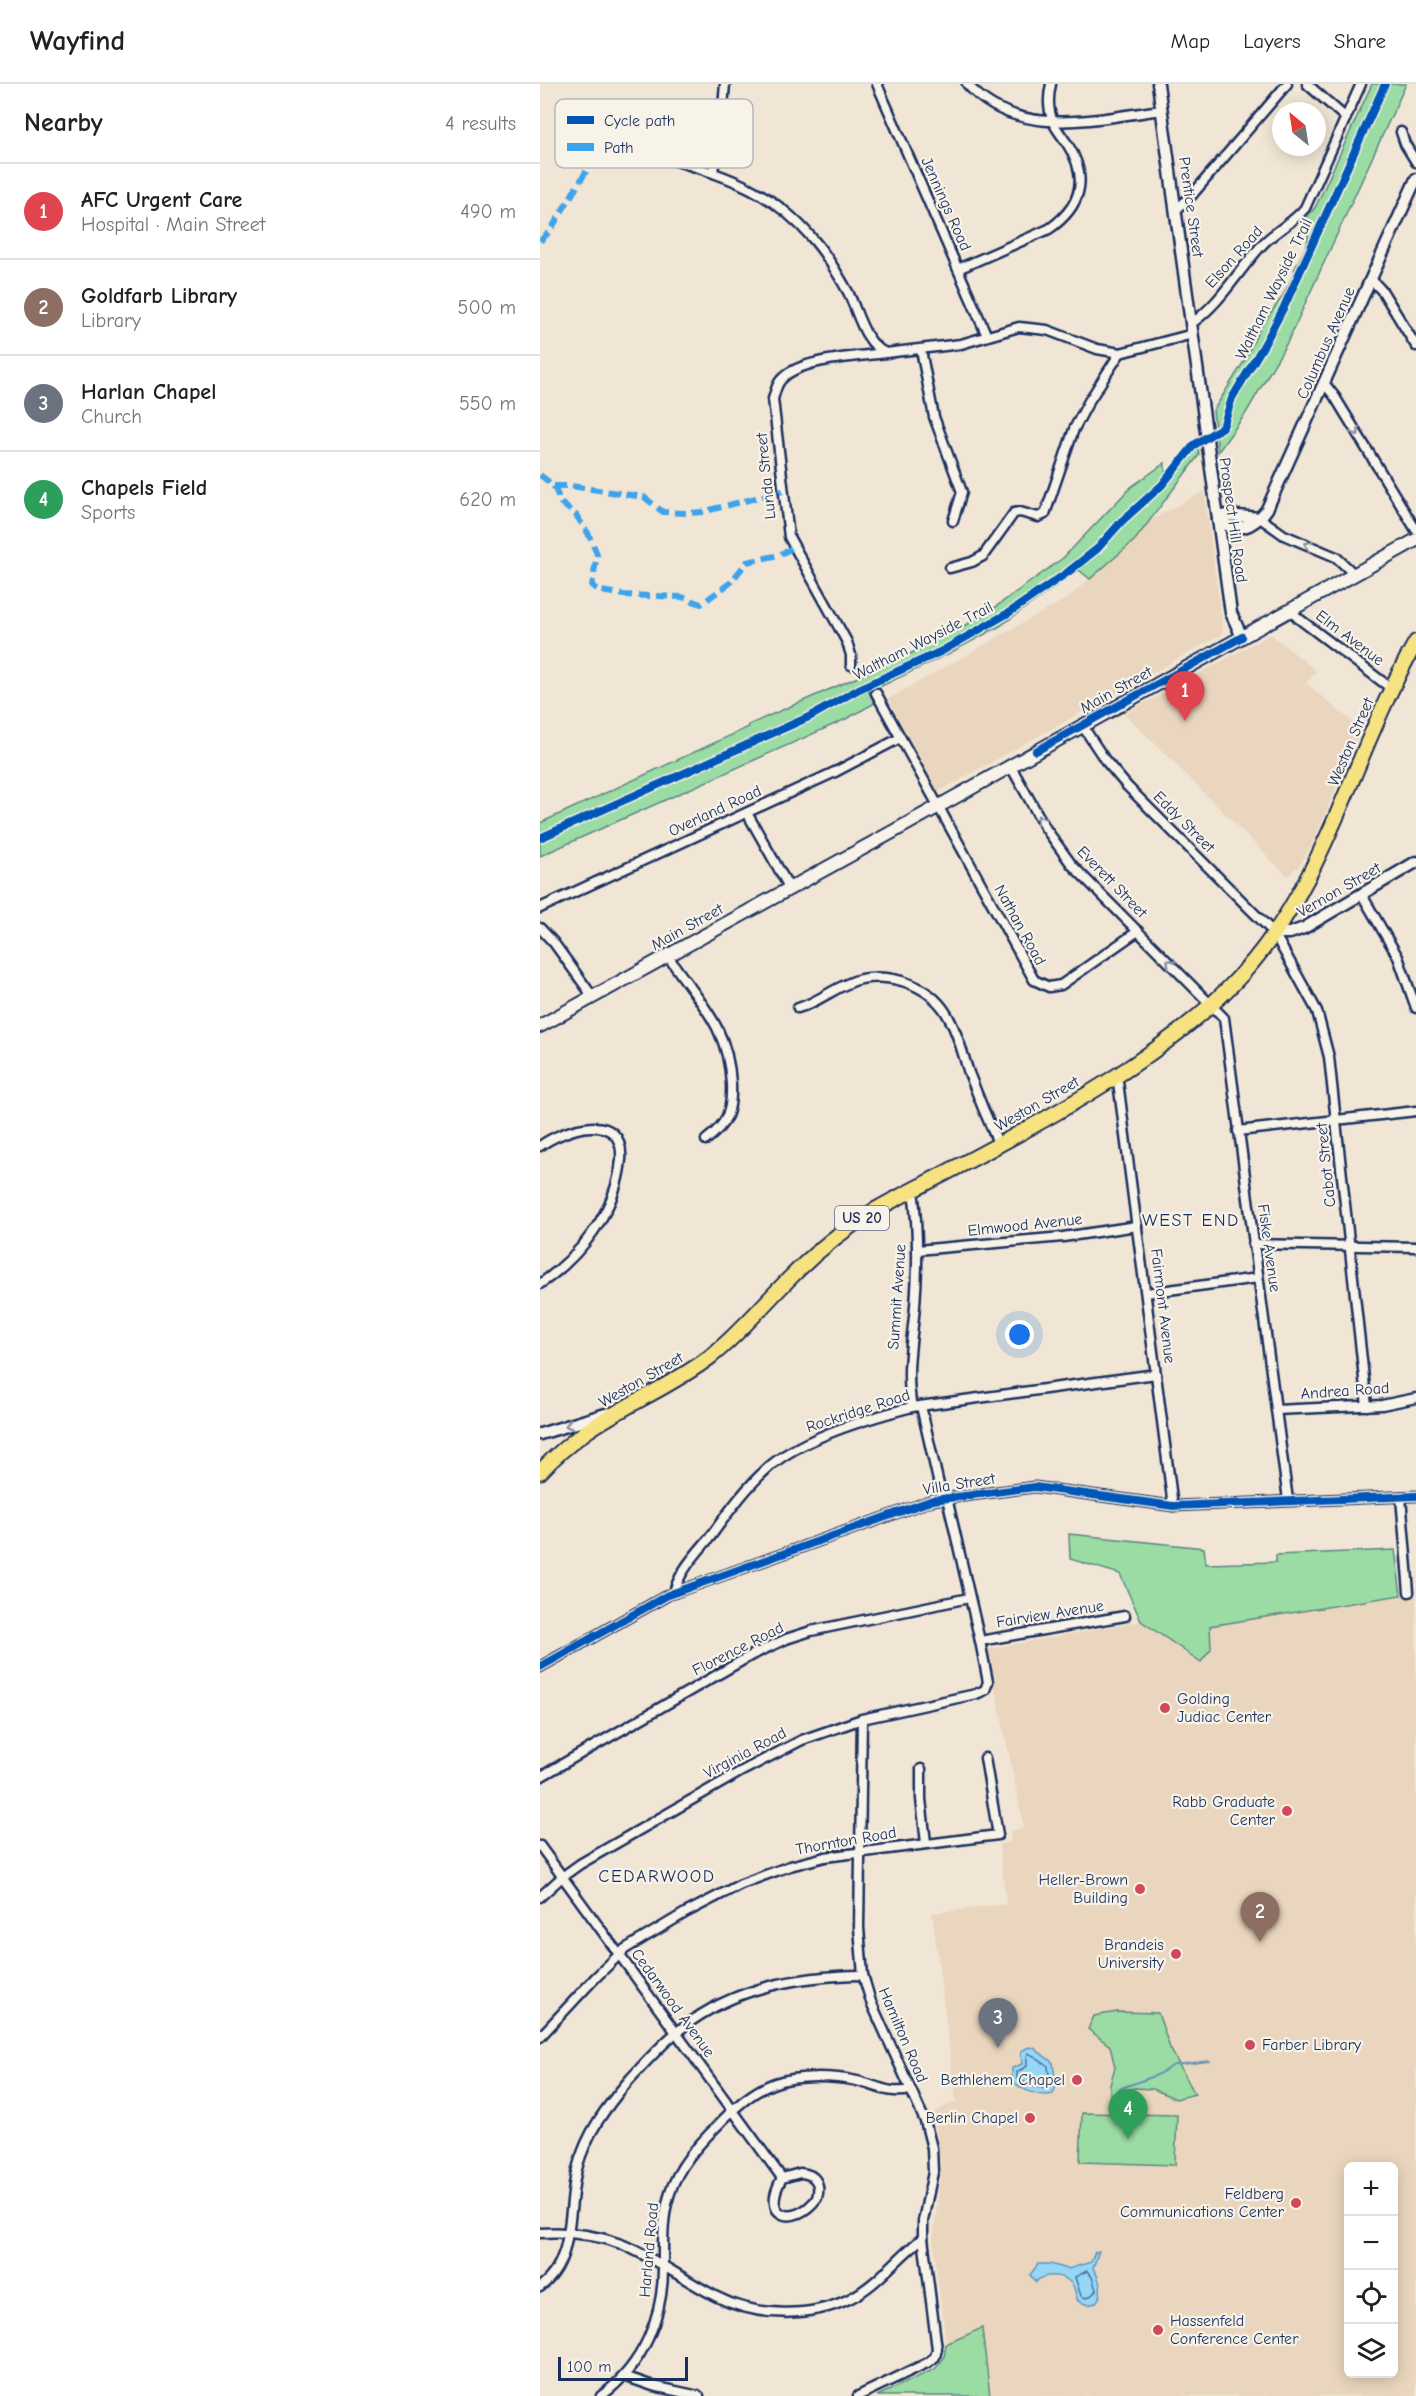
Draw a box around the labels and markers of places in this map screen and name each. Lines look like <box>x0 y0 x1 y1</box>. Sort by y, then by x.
pin: 1 <box>1166 672 1204 721</box>
place label: Golding Judiac Center <box>1177 1690 1272 1726</box>
marker: Golding Judiac Center <box>1158 1701 1172 1715</box>
place label: Rabb Graduate Center <box>1172 1793 1276 1829</box>
marker: Rabb Graduate Center <box>1280 1804 1294 1818</box>
place label: Heller-Brown Building <box>1038 1871 1128 1907</box>
marker: Heller-Brown Building <box>1133 1882 1147 1896</box>
pin: 2 <box>1240 1892 1280 1942</box>
place label: Brandeis University <box>1098 1936 1165 1972</box>
marker: Brandeis University <box>1169 1947 1183 1961</box>
pin: 3 <box>978 1998 1018 2048</box>
place label: Farber Library <box>1262 2036 1362 2054</box>
marker: Farber Library <box>1243 2038 1257 2052</box>
place label: Bethlehem Chapel <box>941 2071 1065 2089</box>
marker: Bethlehem Chapel <box>1070 2073 1084 2087</box>
pin: 4 <box>1108 2090 1148 2139</box>
place label: Berlin Chapel <box>926 2109 1018 2127</box>
marker: Berlin Chapel <box>1023 2111 1037 2125</box>
place label: Feldberg Communications Center <box>1120 2185 1285 2221</box>
marker: Feldberg Communications Center <box>1289 2196 1303 2210</box>
place label: Hassenfeld Conference Center <box>1170 2312 1299 2348</box>
marker: Hassenfeld Conference Center <box>1151 2323 1165 2337</box>

